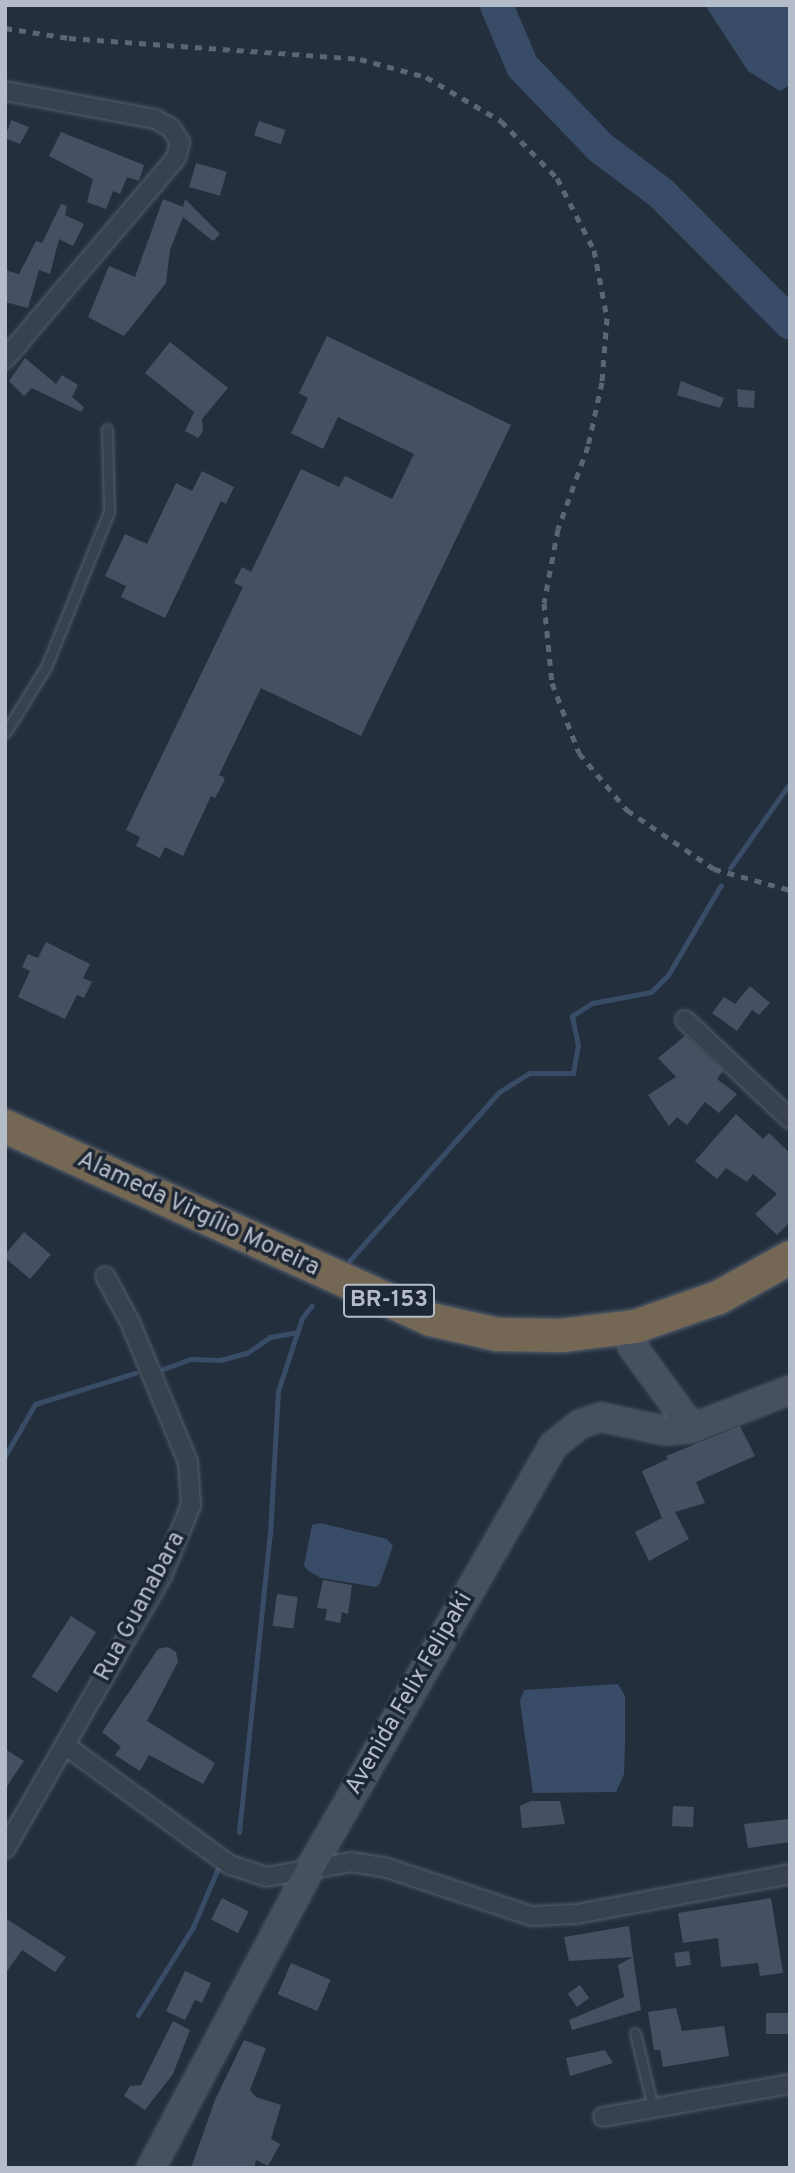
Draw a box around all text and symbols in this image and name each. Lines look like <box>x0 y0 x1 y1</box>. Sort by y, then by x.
street label: Alameda Virgílio Moreira <box>72 1146 324 1284</box>
road number: BR-153 <box>342 1282 436 1320</box>
street label: Rua Guanabara <box>90 1527 192 1687</box>
street label: Avenida Felix Felipaki <box>340 1588 480 1800</box>

